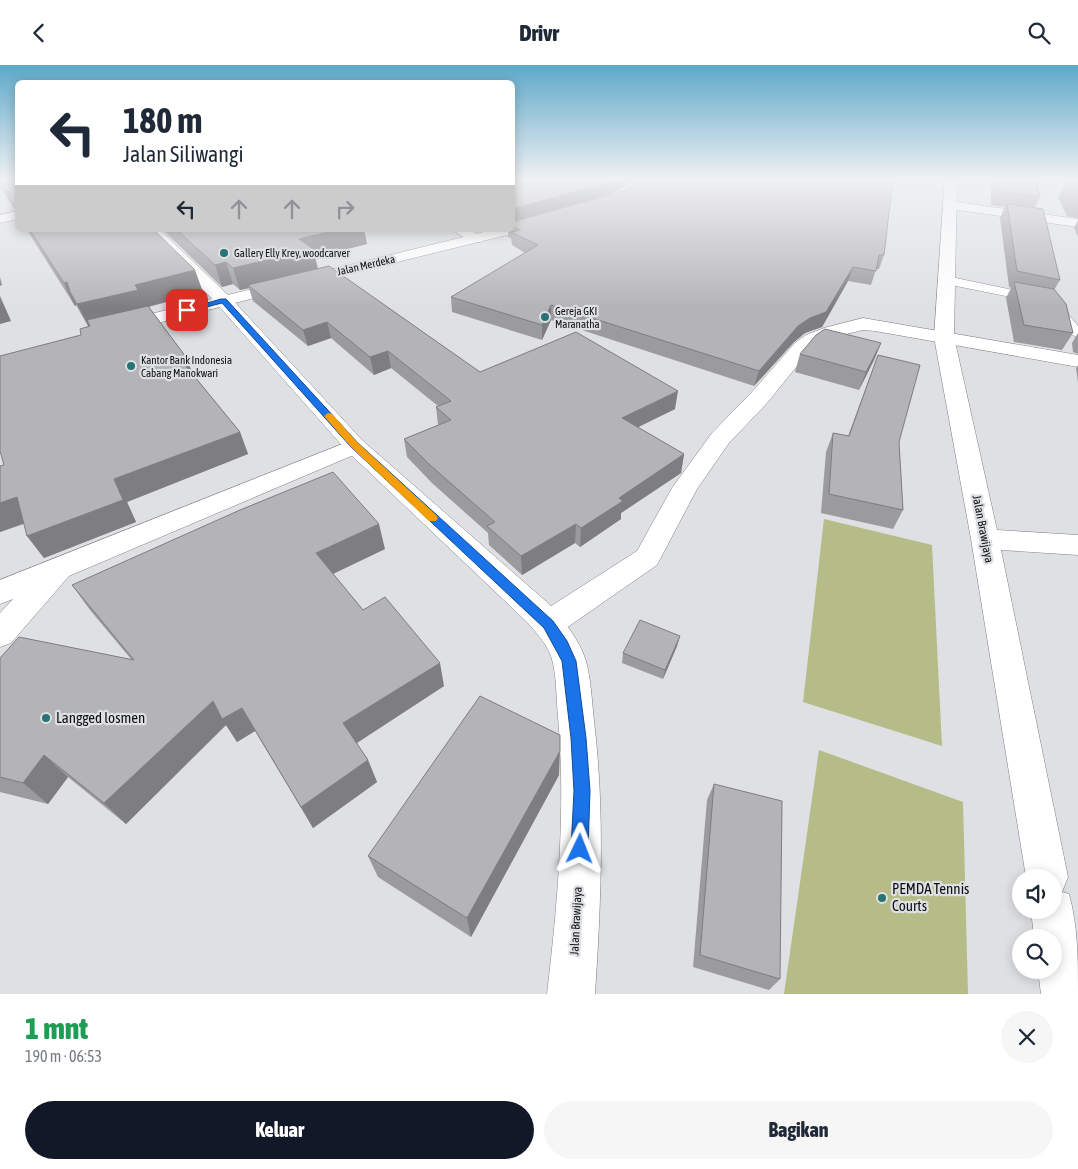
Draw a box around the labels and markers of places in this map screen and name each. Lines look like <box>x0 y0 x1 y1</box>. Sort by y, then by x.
marker: Gallery Elly Krey, woodcarver <box>218 247 230 259</box>
place label: Gallery Elly Krey, woodcarver <box>234 247 350 259</box>
pin <box>166 289 208 331</box>
place label: Gereja GKI Maranatha <box>555 305 600 330</box>
marker: Gereja GKI Maranatha <box>539 311 551 323</box>
place label: Kantor Bank Indonesia Cabang Manokwari <box>141 354 232 379</box>
marker: Kantor Bank Indonesia Cabang Manokwari <box>125 360 137 372</box>
place label: Langged losmen <box>56 709 145 726</box>
marker: Langged losmen <box>40 712 52 724</box>
place label: PEMDA Tennis Courts <box>892 880 969 914</box>
marker: PEMDA Tennis Courts <box>876 892 888 904</box>

